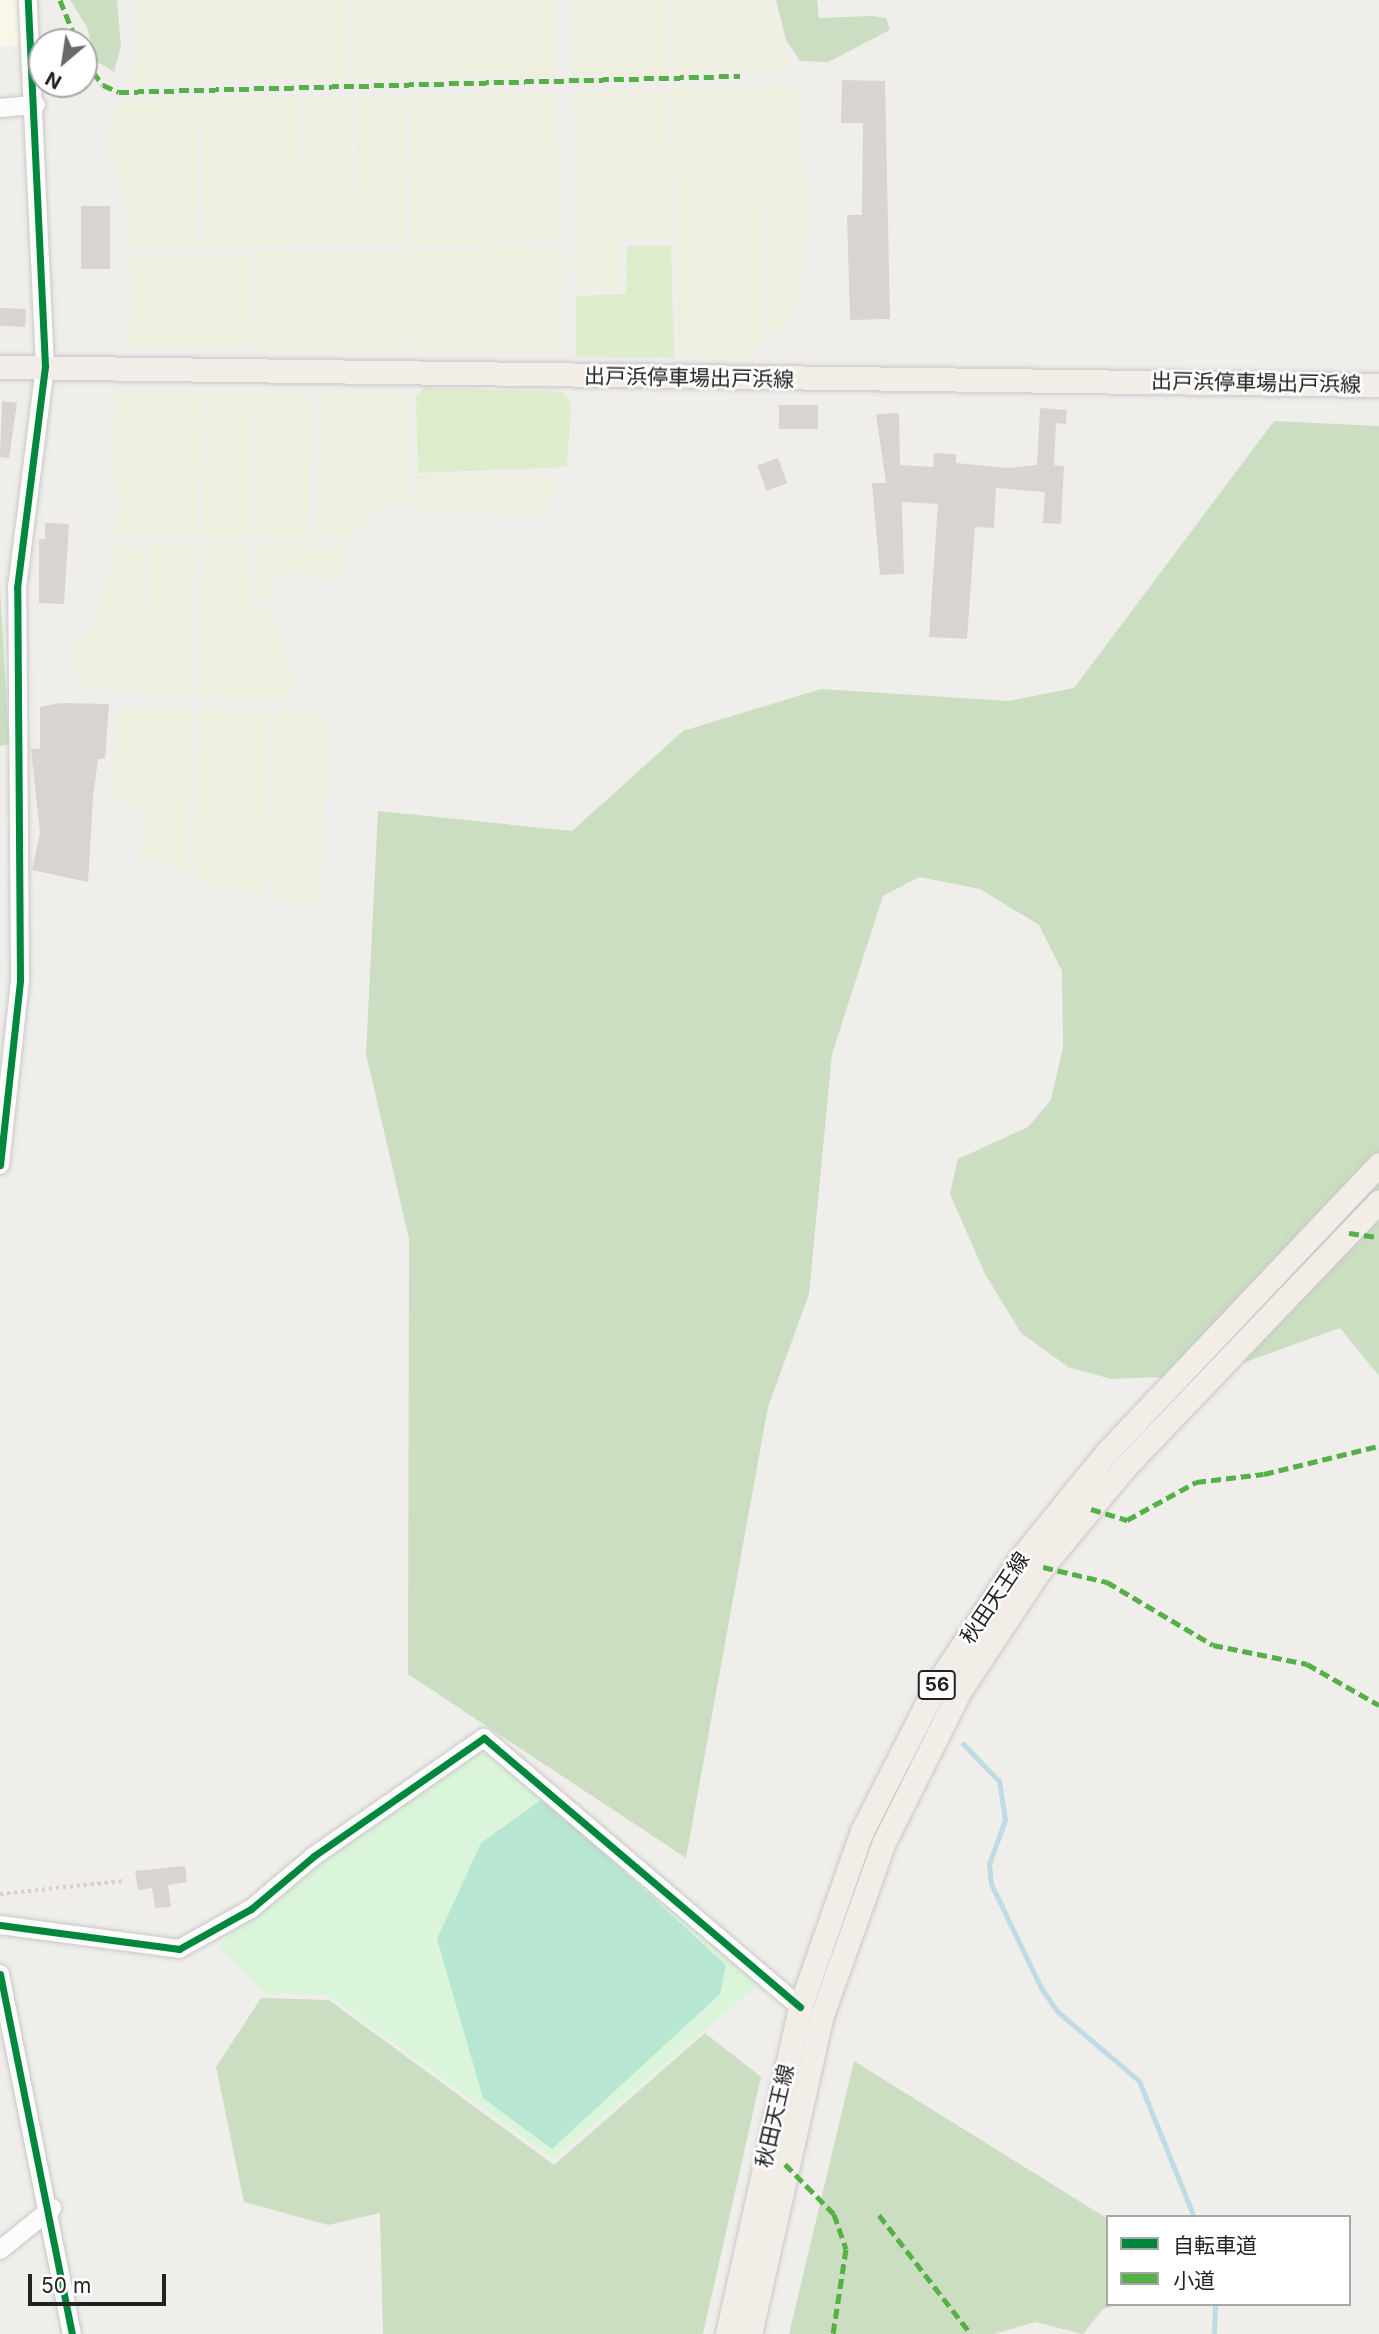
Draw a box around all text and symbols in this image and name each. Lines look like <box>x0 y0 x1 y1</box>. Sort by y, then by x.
north arrow <box>28 28 98 98</box>
text: N <box>42 66 65 94</box>
street label: 出戸浜停車場出戸浜線 <box>584 364 794 392</box>
street label: 出戸浜停車場出戸浜線 <box>1151 369 1361 397</box>
street label: 秋田天王線 <box>955 1547 1035 1649</box>
road number: 56 <box>918 1670 956 1700</box>
street label: 秋田天王線 <box>751 2062 799 2170</box>
legend <box>1106 2215 1351 2306</box>
text: 自転車道 <box>1173 2233 1257 2258</box>
scale bar <box>32 2260 170 2304</box>
text: 小道 <box>1173 2268 1215 2293</box>
text: 50 m <box>41 2273 91 2298</box>

